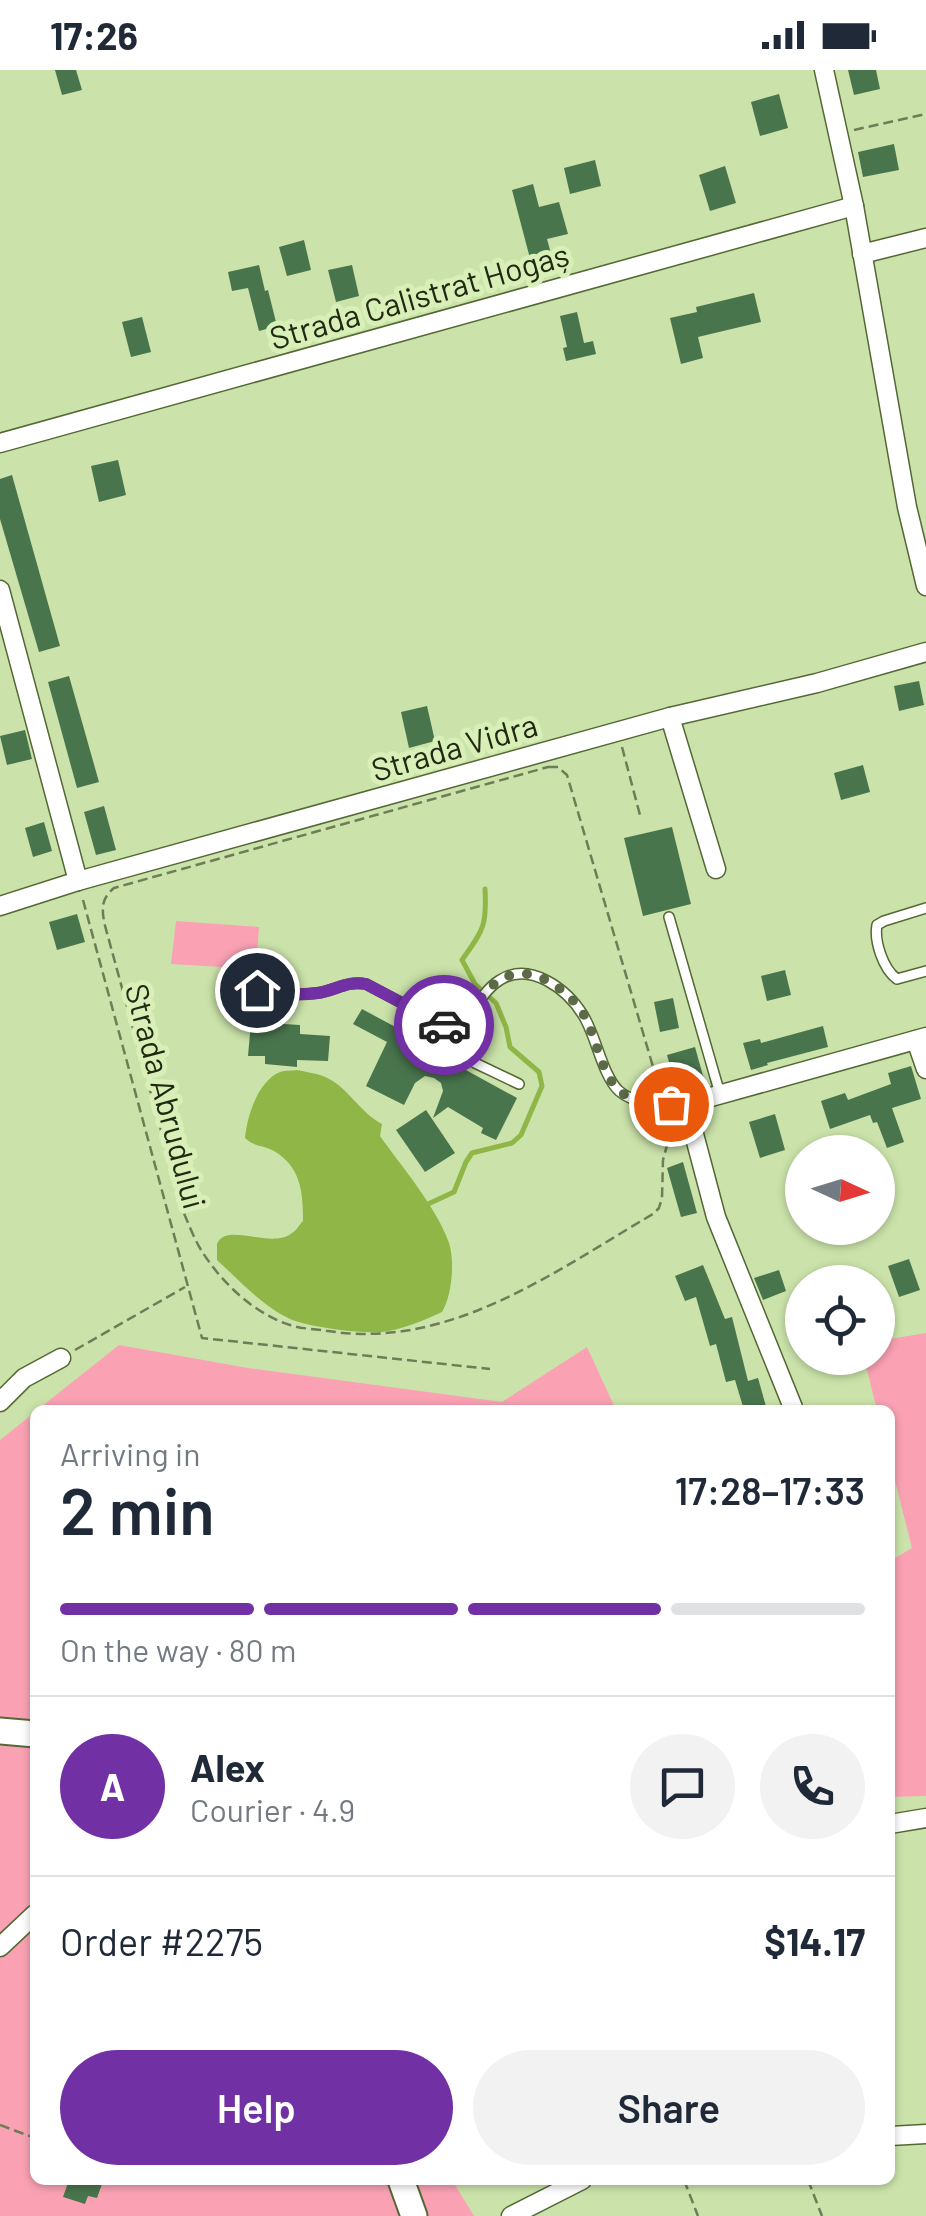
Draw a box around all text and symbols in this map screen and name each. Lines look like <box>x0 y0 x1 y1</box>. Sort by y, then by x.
text: 17:26 <box>50 12 138 58</box>
street label: Strada Calistrat Hogaș <box>265 234 573 356</box>
street label: Strada Vidra <box>367 704 541 788</box>
pin <box>215 948 300 1033</box>
icon: home <box>230 963 285 1018</box>
courier <box>394 975 494 1075</box>
street label: Strada Abrudului <box>119 979 215 1213</box>
icon: car <box>417 998 472 1053</box>
pin <box>629 1062 714 1147</box>
icon: bag <box>644 1077 699 1132</box>
north arrow <box>785 1135 895 1245</box>
map controls <box>785 1135 895 1375</box>
button: locate <box>785 1265 895 1375</box>
text: Arriving in <box>60 1434 200 1472</box>
text: 17:28–17:33 <box>675 1467 865 1513</box>
text: 2 min <box>60 1470 215 1548</box>
text: On the way · 80 m <box>60 1630 296 1668</box>
button: chat <box>630 1734 735 1839</box>
button: phone <box>760 1734 865 1839</box>
text: Alex <box>190 1744 265 1790</box>
text: A <box>100 1763 125 1809</box>
text: Courier · 4.9 <box>190 1790 355 1828</box>
text: Order #2275 <box>60 1918 263 1964</box>
text: $14.17 <box>764 1918 865 1964</box>
button: Help <box>60 2050 453 2165</box>
button: Share <box>473 2050 865 2165</box>

